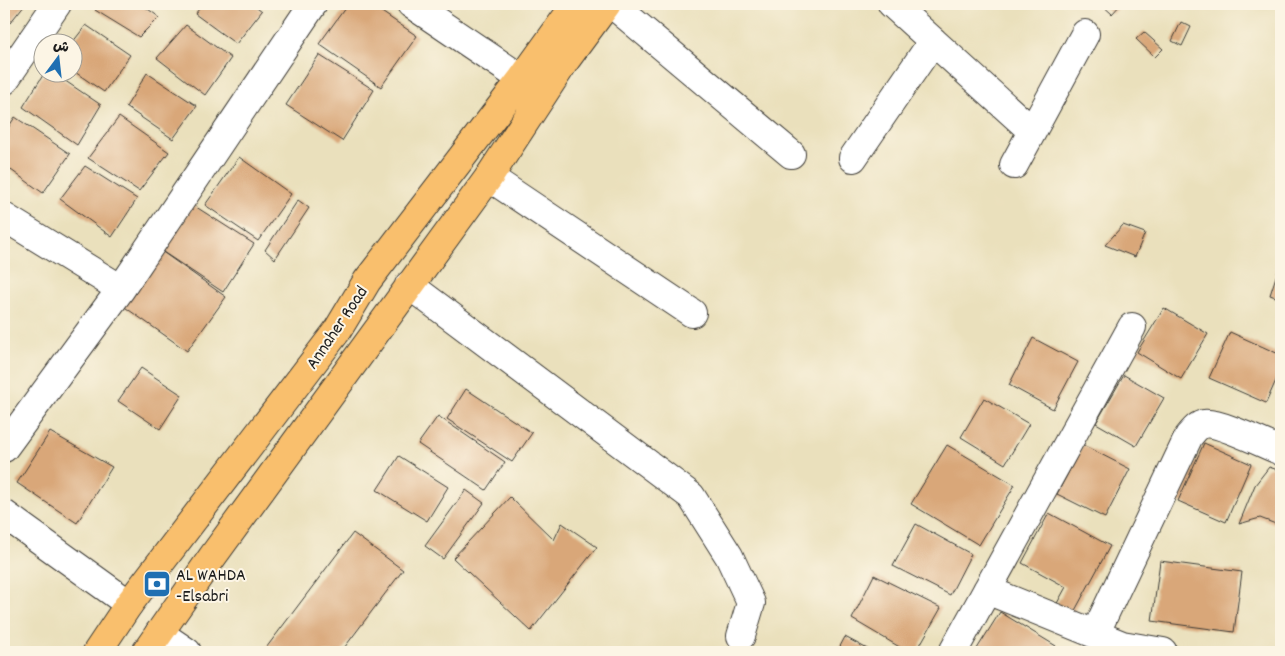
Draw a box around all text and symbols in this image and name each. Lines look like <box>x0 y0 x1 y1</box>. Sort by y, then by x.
north arrow <box>32 32 82 82</box>
text: ش <box>51 36 71 59</box>
street label: Annaher Road <box>301 282 375 375</box>
place label: AL WAHDA -Elsabri <box>176 564 246 610</box>
bank icon: AL WAHDA -Elsabri <box>142 569 172 599</box>

